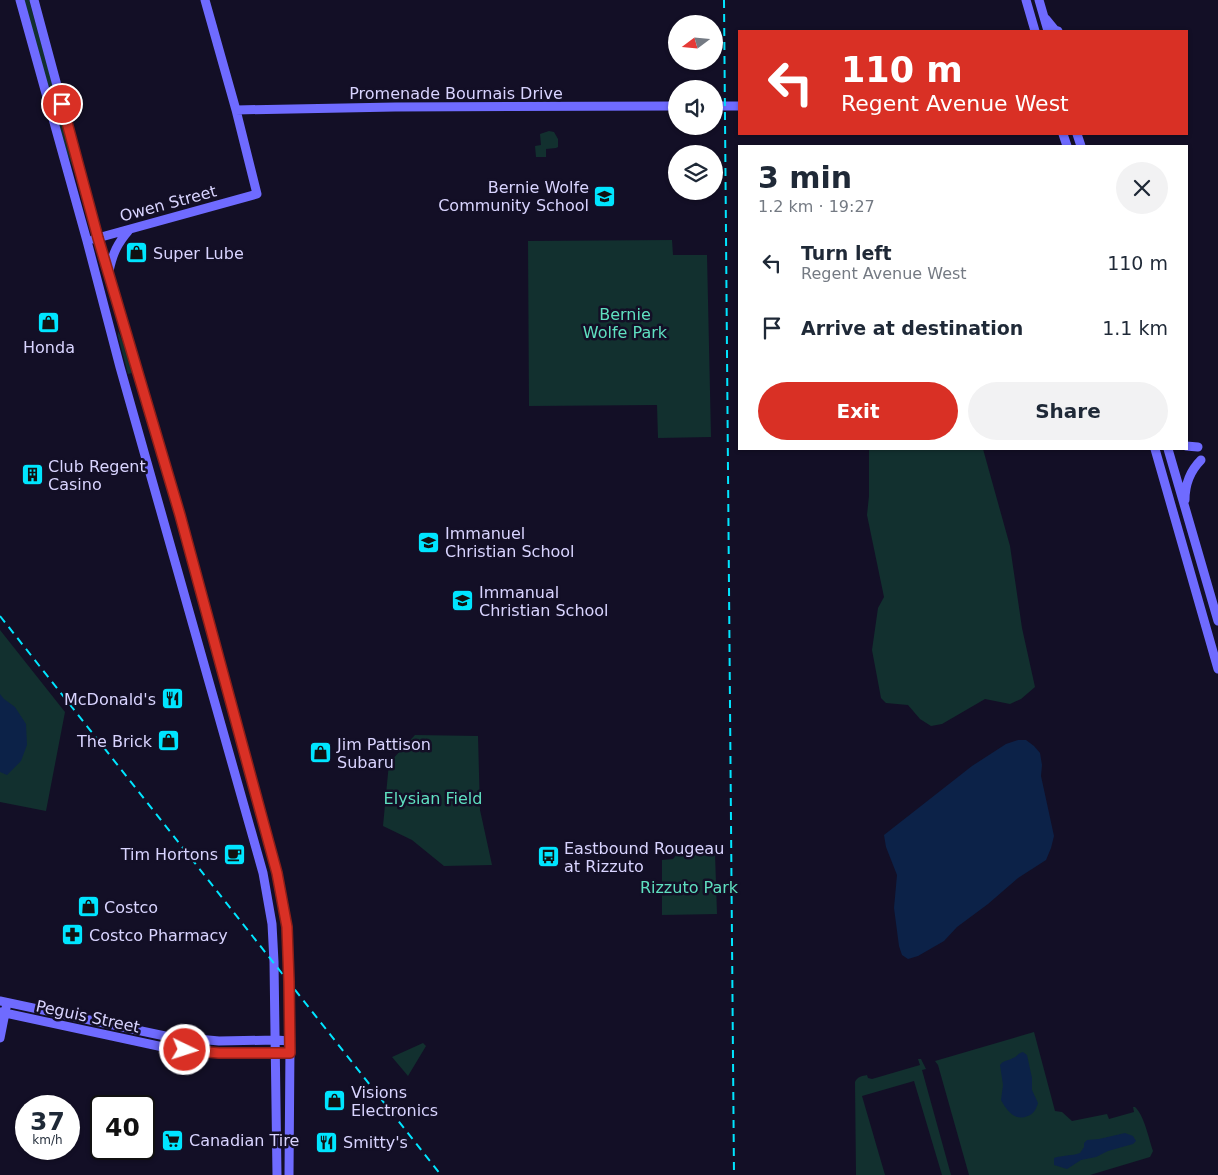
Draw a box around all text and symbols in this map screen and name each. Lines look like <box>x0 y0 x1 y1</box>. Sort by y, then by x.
north arrow <box>668 15 722 70</box>
map controls <box>668 15 723 200</box>
icon: left <box>758 50 823 115</box>
text: 110 m <box>841 50 963 90</box>
button: sound <box>668 80 723 135</box>
pin <box>41 83 83 125</box>
street label: Promenade Bournais Drive <box>349 84 563 103</box>
icon: arrive <box>48 90 76 118</box>
text: Regent Avenue West <box>841 91 1069 116</box>
button: layers <box>668 145 723 200</box>
text: 3 min <box>758 160 852 195</box>
button: close <box>1116 162 1168 214</box>
place label: Bernie Wolfe Community School <box>438 178 589 215</box>
street label: Owen Street <box>118 181 219 226</box>
school or university icon: Bernie Wolfe Community School <box>593 184 617 208</box>
text: 1.2 km · 19:27 <box>758 197 875 216</box>
shop icon: Super Lube <box>125 241 149 265</box>
text: Turn left <box>801 242 892 264</box>
place label: Super Lube <box>153 244 244 263</box>
icon: left <box>758 249 786 277</box>
text: 110 m <box>1107 252 1168 274</box>
text: Regent Avenue West <box>801 264 967 283</box>
park label: Bernie Wolfe Park <box>583 305 668 342</box>
shop icon: Honda <box>37 311 61 335</box>
icon: arrive <box>758 314 786 342</box>
text: Arrive at destination <box>801 317 1023 339</box>
text: 1.1 km <box>1102 317 1168 339</box>
place label: Honda <box>23 338 75 357</box>
button: Exit <box>758 382 958 440</box>
button: Share <box>968 382 1168 440</box>
place label: Club Regent Casino <box>48 457 146 494</box>
building icon: Club Regent Casino <box>20 463 44 487</box>
place label: Immanuel Christian School <box>445 524 575 561</box>
school or university icon: Immanuel Christian School <box>417 530 441 554</box>
place label: Immanual Christian School <box>479 583 609 620</box>
school or university icon: Immanual Christian School <box>451 589 475 613</box>
restaurant icon: McDonald's <box>160 687 184 711</box>
place label: McDonald's <box>64 690 156 709</box>
shop icon: The Brick <box>156 729 180 753</box>
place label: The Brick <box>76 732 153 751</box>
place label: Jim Pattison Subaru <box>336 735 431 772</box>
shop icon: Jim Pattison Subaru <box>309 741 333 765</box>
park label: Elysian Field <box>384 789 482 808</box>
place label: Eastbound Rougeau at Rizzuto <box>564 839 724 876</box>
cafe icon: Tim Hortons <box>222 842 246 866</box>
place label: Tim Hortons <box>120 845 218 864</box>
bus stop icon: Eastbound Rougeau at Rizzuto <box>536 845 560 869</box>
park label: Rizzuto Park <box>640 878 739 897</box>
shop icon: Costco <box>76 895 100 919</box>
place label: Costco <box>104 898 158 917</box>
pharmacy icon: Costco Pharmacy <box>61 923 85 947</box>
place label: Costco Pharmacy <box>89 926 228 945</box>
street label: Peguis Street <box>34 996 142 1037</box>
position arrow <box>158 1023 210 1075</box>
place label: Visions Electronics <box>351 1083 438 1120</box>
shop icon: Visions Electronics <box>323 1089 347 1113</box>
speed limit sign: 40 <box>90 1095 155 1160</box>
text: 37 <box>30 1107 65 1136</box>
supermarket icon: Canadian Tire <box>161 1128 185 1152</box>
restaurant icon: Smitty's <box>315 1130 339 1154</box>
place label: Canadian Tire <box>189 1131 299 1150</box>
text: km/h <box>32 1133 63 1147</box>
place label: Smitty's <box>343 1133 408 1152</box>

